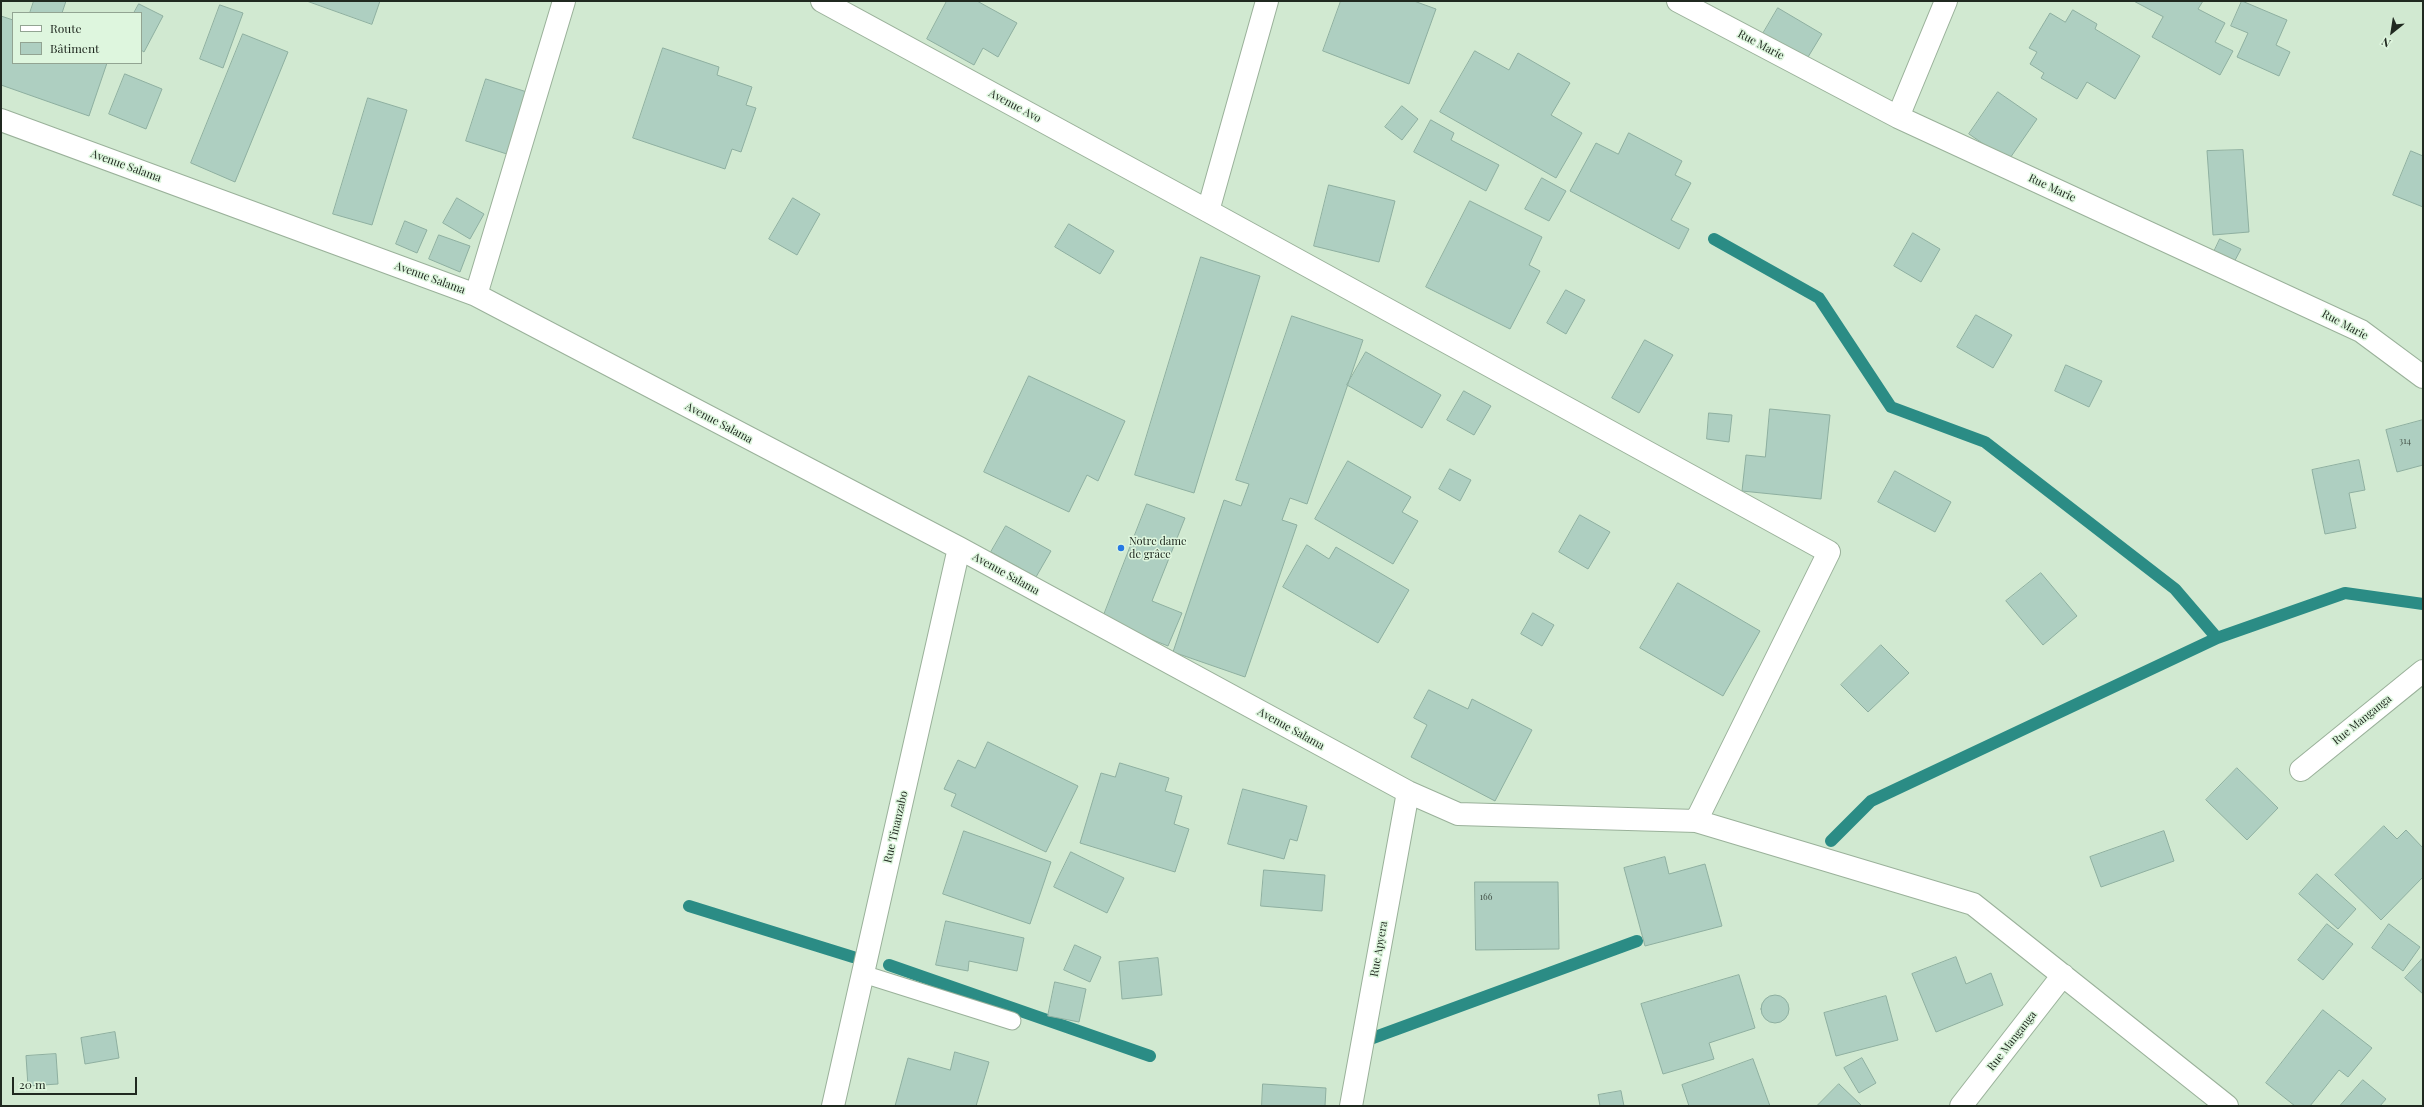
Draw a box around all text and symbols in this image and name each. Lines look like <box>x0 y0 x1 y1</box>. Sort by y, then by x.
legend <box>12 12 142 64</box>
north arrow <box>2372 12 2412 52</box>
text: Route <box>50 20 82 36</box>
street label: Rue Marie <box>1736 27 1786 63</box>
text: N <box>2379 34 2393 51</box>
text: Bâtiment <box>50 40 99 56</box>
street label: Avenue Avo <box>987 87 1043 125</box>
street label: Avenue Salama <box>89 147 163 185</box>
street label: Rue Marie <box>2026 171 2078 205</box>
street label: Avenue Salama <box>393 259 467 297</box>
street label: Rue Marie <box>2320 307 2370 343</box>
street label: Avenue Salama <box>683 400 755 446</box>
house number: 314 <box>2399 436 2411 446</box>
place label: Notre dame de grâce <box>1129 535 1187 561</box>
marker: Notre dame de grâce <box>1116 543 1126 553</box>
street label: Avenue Salama <box>970 550 1042 598</box>
street label: Rue Manganga <box>2330 692 2394 748</box>
street label: Avenue Salama <box>1255 705 1327 753</box>
street label: Rue Tinanzabo <box>881 790 911 864</box>
house number: 166 <box>1480 892 1492 902</box>
street label: Rue Apyera <box>1368 920 1390 978</box>
street label: Rue Manganga <box>1985 1009 2039 1073</box>
scale bar <box>14 1069 139 1095</box>
text: 20 m <box>19 1076 46 1092</box>

